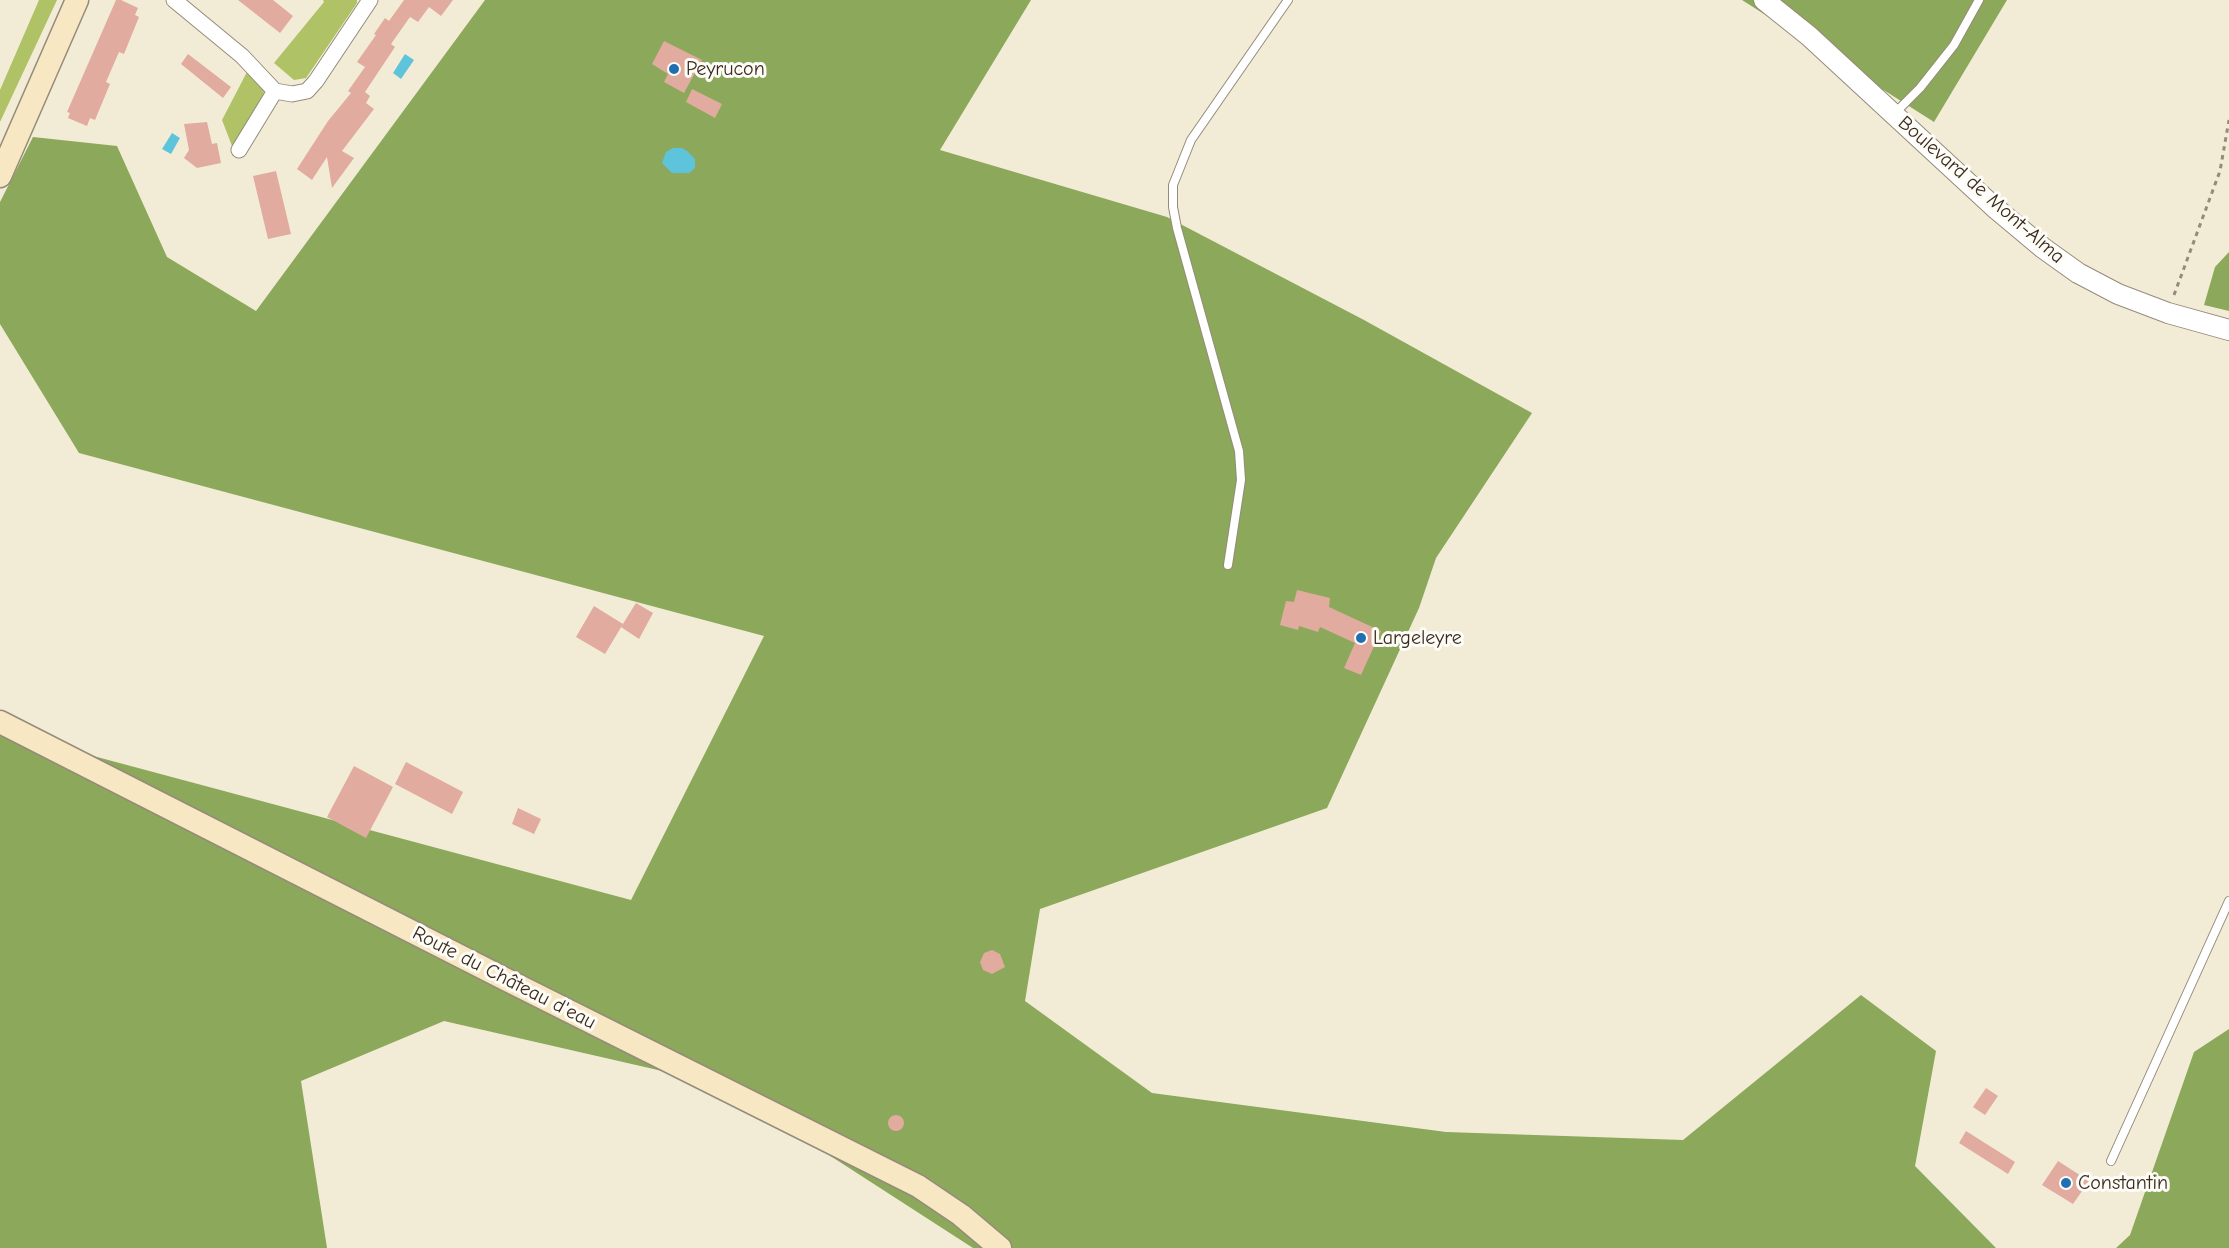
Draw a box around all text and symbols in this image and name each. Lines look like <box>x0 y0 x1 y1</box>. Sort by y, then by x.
place label: Peyrucon <box>686 57 765 81</box>
marker: Peyrucon <box>667 62 681 76</box>
street label: Boulevard de Mont-Alma <box>1893 111 2069 269</box>
place label: Largeleyre <box>1373 626 1462 650</box>
marker: Largeleyre <box>1354 631 1368 645</box>
street label: Route du Château d'eau <box>408 921 600 1035</box>
place label: Constantin <box>2078 1171 2168 1195</box>
marker: Constantin <box>2059 1176 2073 1190</box>

